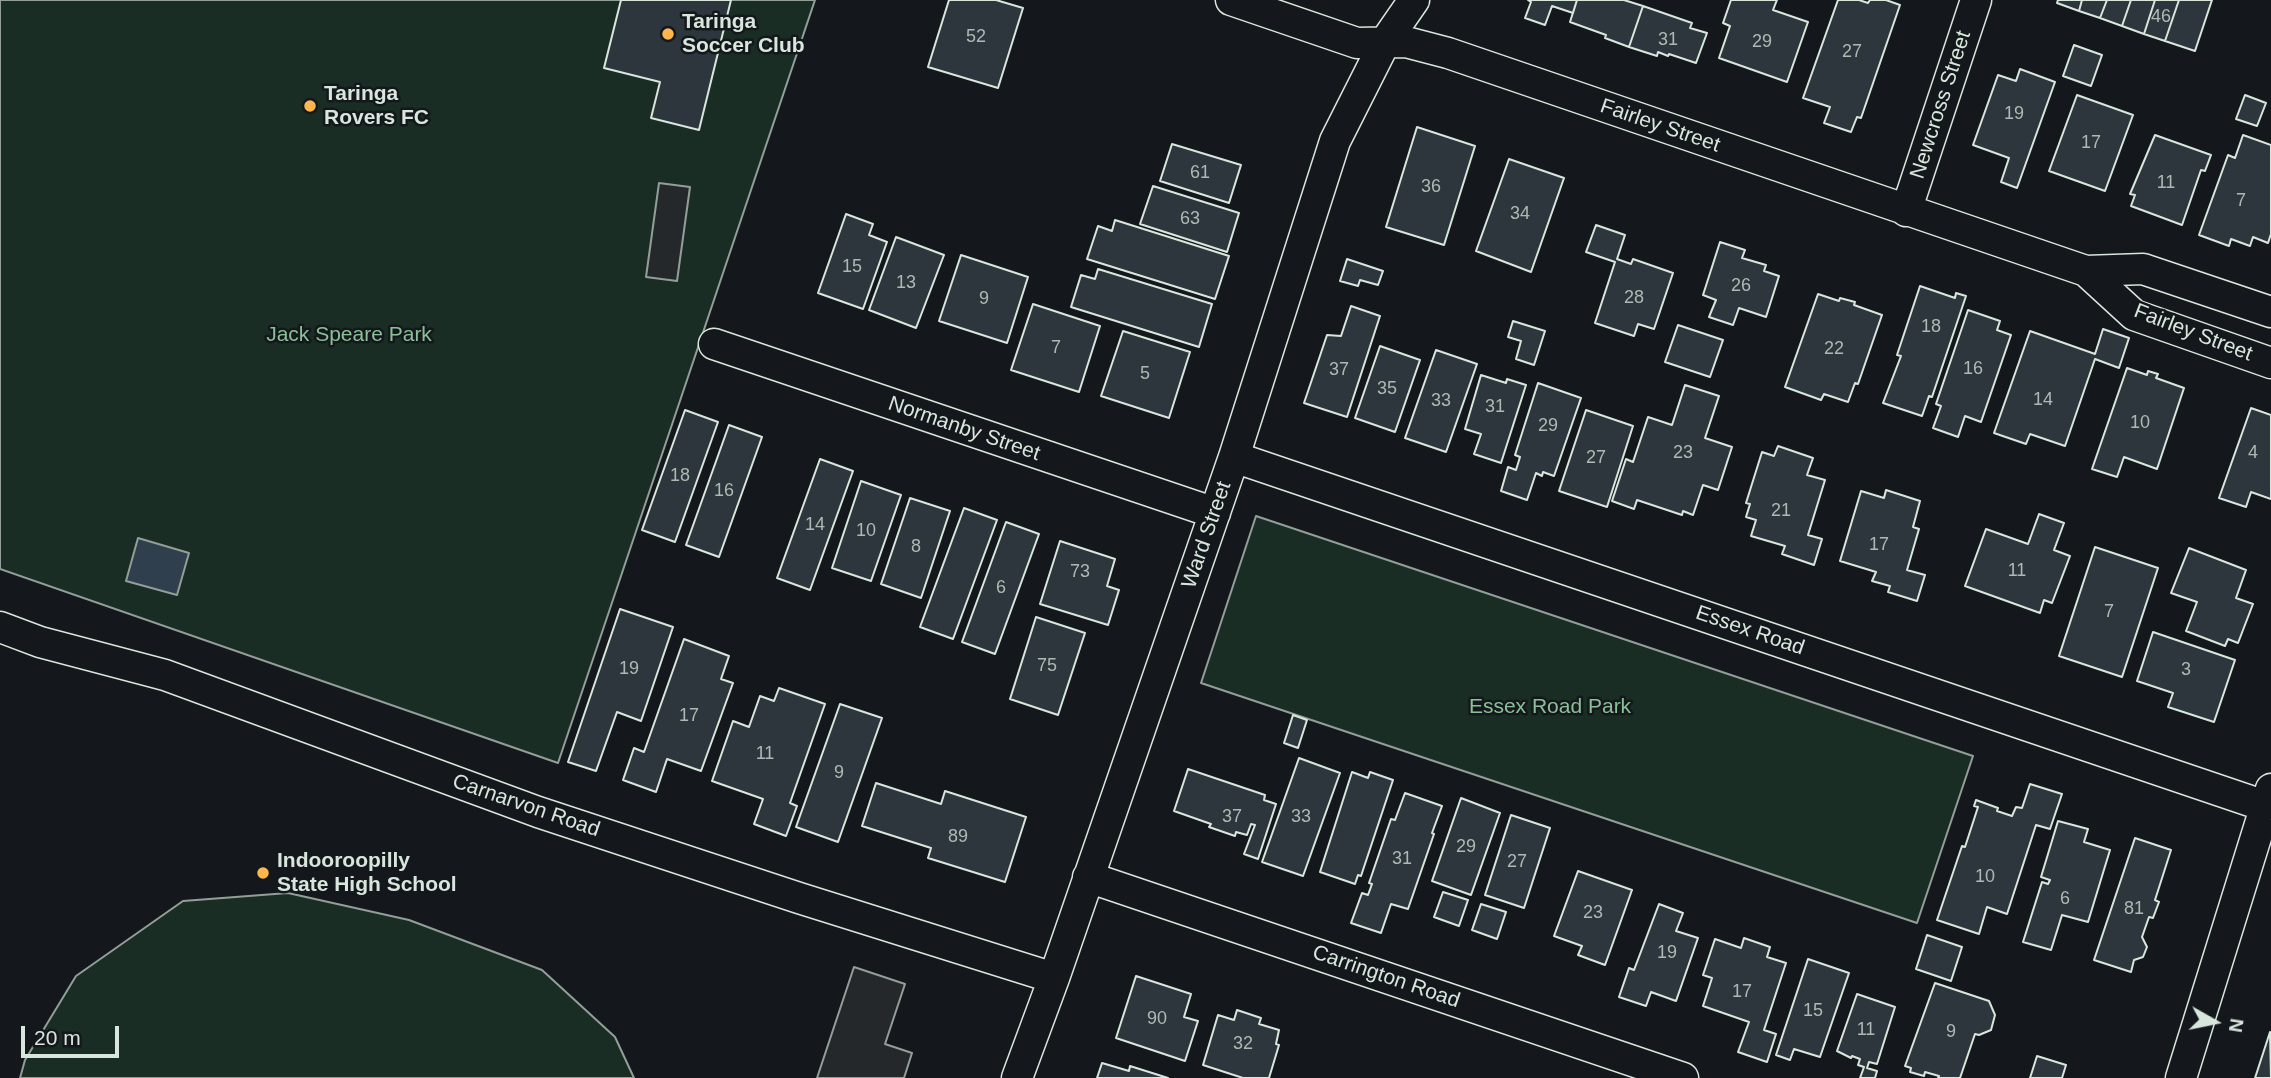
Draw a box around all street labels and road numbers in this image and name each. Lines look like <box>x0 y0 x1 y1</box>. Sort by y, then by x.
street label: Newcross Street <box>1905 28 1977 182</box>
street label: Fairley Street <box>1597 94 1723 158</box>
street label: Fairley Street <box>2130 299 2256 367</box>
street label: Normanby Street <box>885 391 1043 467</box>
street label: Ward Street <box>1177 478 1237 592</box>
street label: Essex Road <box>1692 601 1808 661</box>
street label: Carnarvon Road <box>449 769 603 843</box>
street label: Carrington Road <box>1309 940 1463 1014</box>

